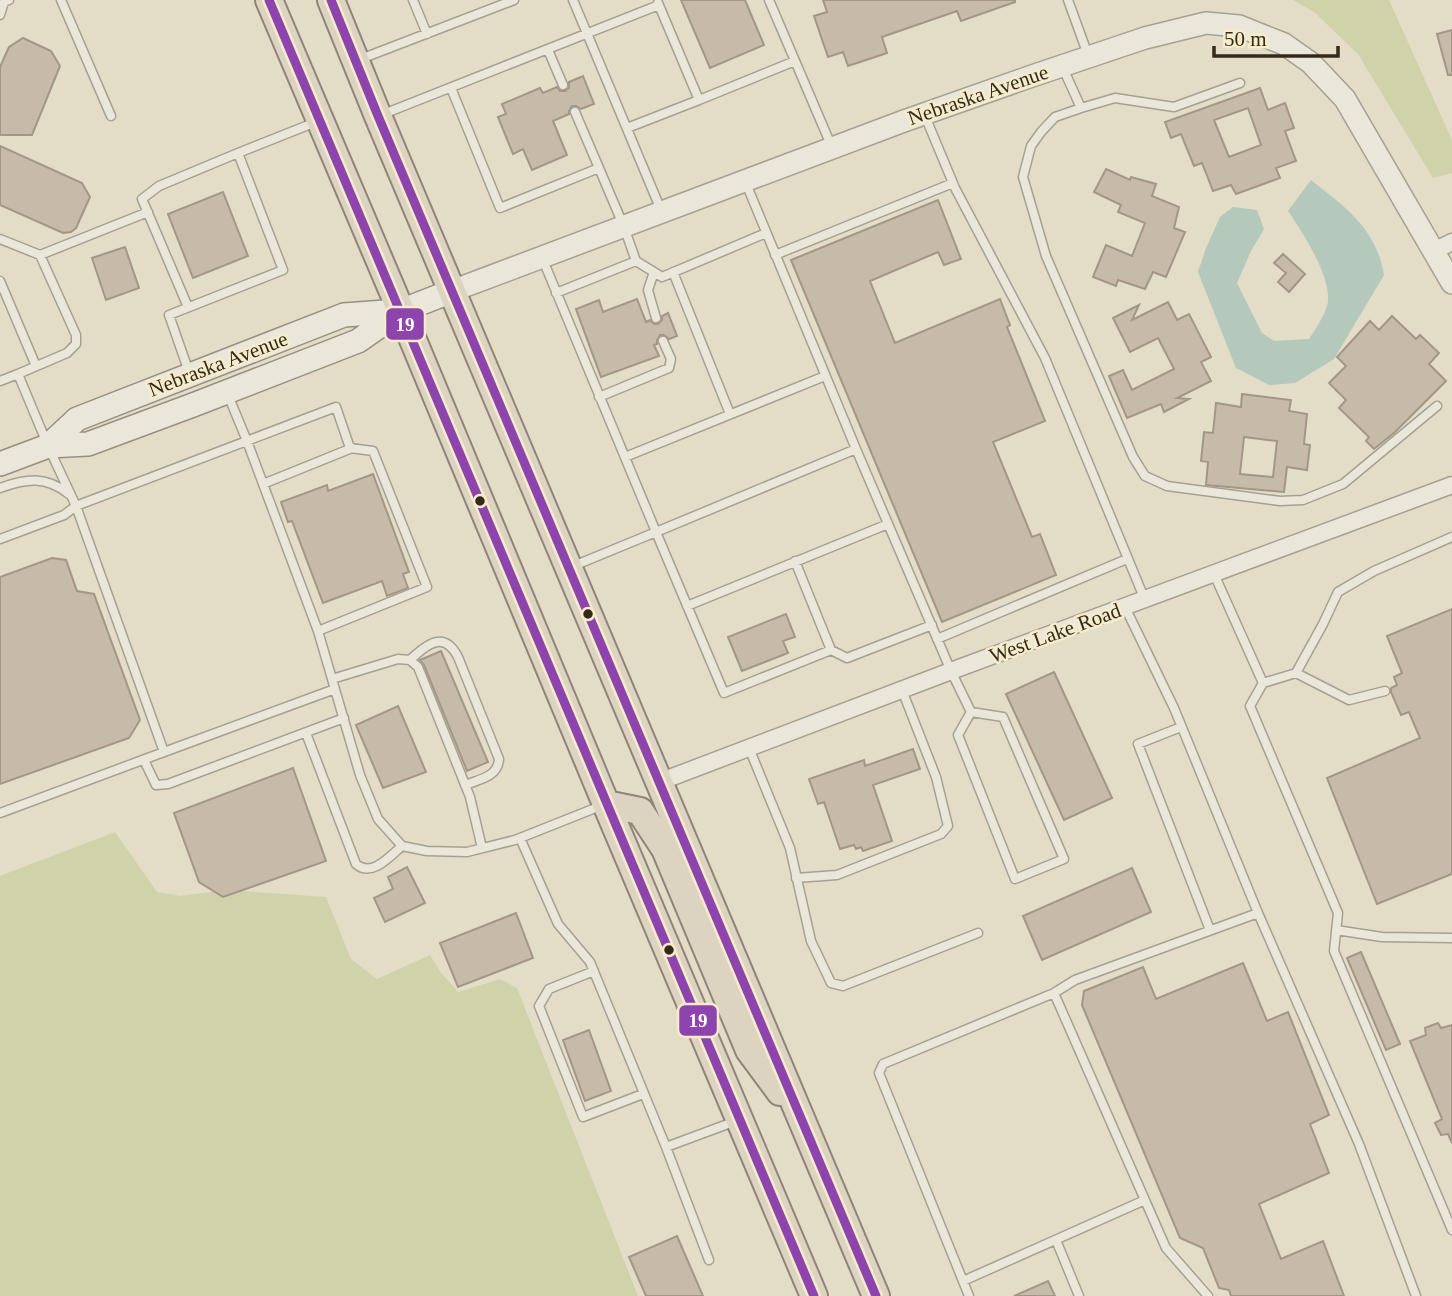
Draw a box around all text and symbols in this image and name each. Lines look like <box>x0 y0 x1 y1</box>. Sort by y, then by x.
scale bar <box>1214 14 1338 58</box>
text: 50 m <box>1224 27 1267 51</box>
street label: Nebraska Avenue <box>905 60 1051 130</box>
line badge: 19 <box>385 307 425 341</box>
text: 19 <box>396 314 415 335</box>
street label: Nebraska Avenue <box>145 326 291 402</box>
unlabelled marker <box>473 494 487 508</box>
street label: West Lake Road <box>986 598 1125 668</box>
unlabelled marker <box>581 607 595 621</box>
unlabelled marker <box>662 943 676 957</box>
line badge: 19 <box>678 1004 718 1037</box>
text: 19 <box>689 1010 708 1031</box>

